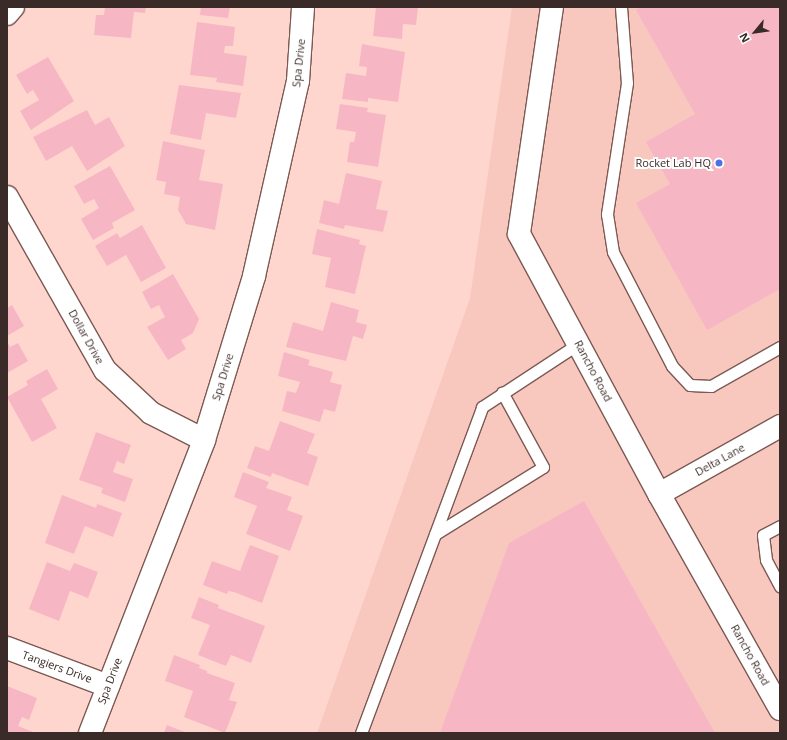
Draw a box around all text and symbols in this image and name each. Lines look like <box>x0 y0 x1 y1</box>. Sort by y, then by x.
north arrow <box>735 12 775 52</box>
text: N <box>735 31 753 46</box>
street label: Spa Drive <box>290 38 308 88</box>
place label: Rocket Lab HQ <box>635 156 711 170</box>
marker: Rocket Lab HQ <box>714 158 724 168</box>
street label: Dollar Drive <box>66 307 106 367</box>
street label: Rancho Road <box>571 338 615 404</box>
street label: Spa Drive <box>210 352 236 402</box>
street label: Delta Lane <box>693 441 747 479</box>
street label: Rancho Road <box>728 622 772 688</box>
street label: Tangiers Drive <box>20 648 94 686</box>
street label: Spa Drive <box>95 656 125 706</box>

